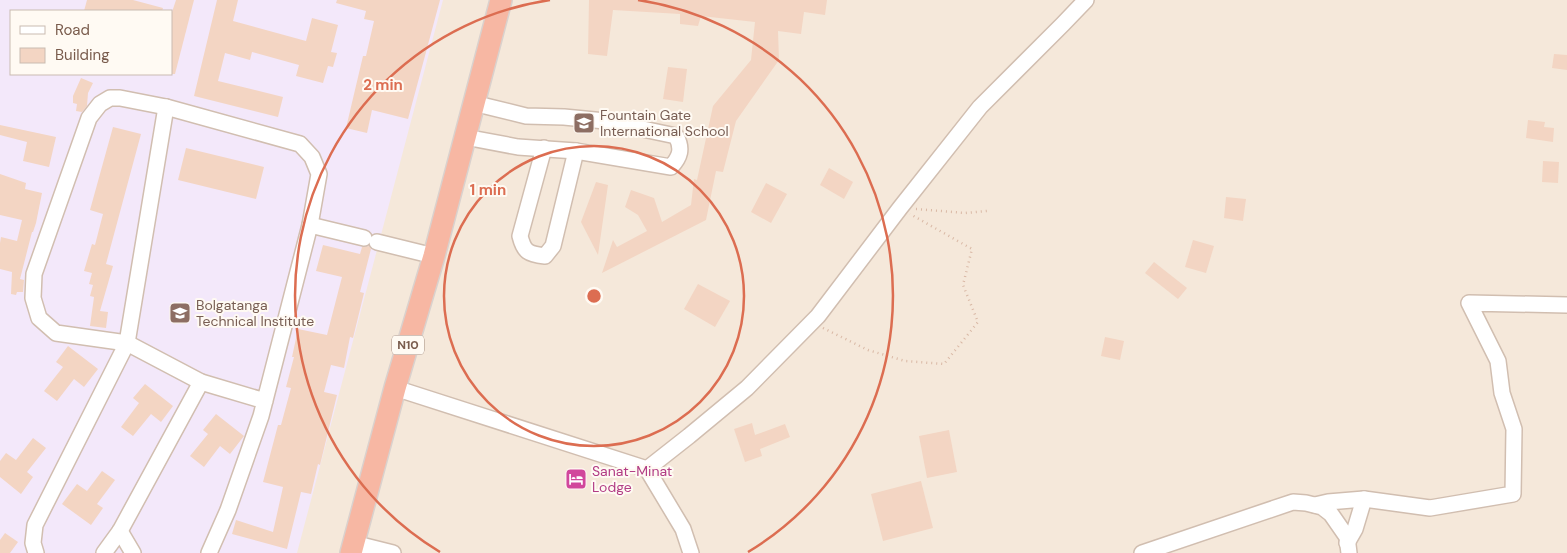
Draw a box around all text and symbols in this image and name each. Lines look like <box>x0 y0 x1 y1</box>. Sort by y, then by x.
legend <box>10 10 172 75</box>
text: Road <box>55 20 90 40</box>
text: Building <box>55 45 110 65</box>
text: 2 min <box>363 75 403 95</box>
place label: Fountain Gate International School <box>600 106 729 140</box>
school or university icon: Fountain Gate International School <box>572 111 596 135</box>
text: 1 min <box>470 180 506 200</box>
centre of rings <box>585 287 603 305</box>
place label: Bolgatanga Technical Institute <box>196 296 314 330</box>
school or university icon: Bolgatanga Technical Institute <box>168 301 192 325</box>
road number: N10 <box>392 336 424 354</box>
place label: Sanat-Minat Lodge <box>592 462 672 496</box>
hotel icon: Sanat-Minat Lodge <box>564 467 588 491</box>

